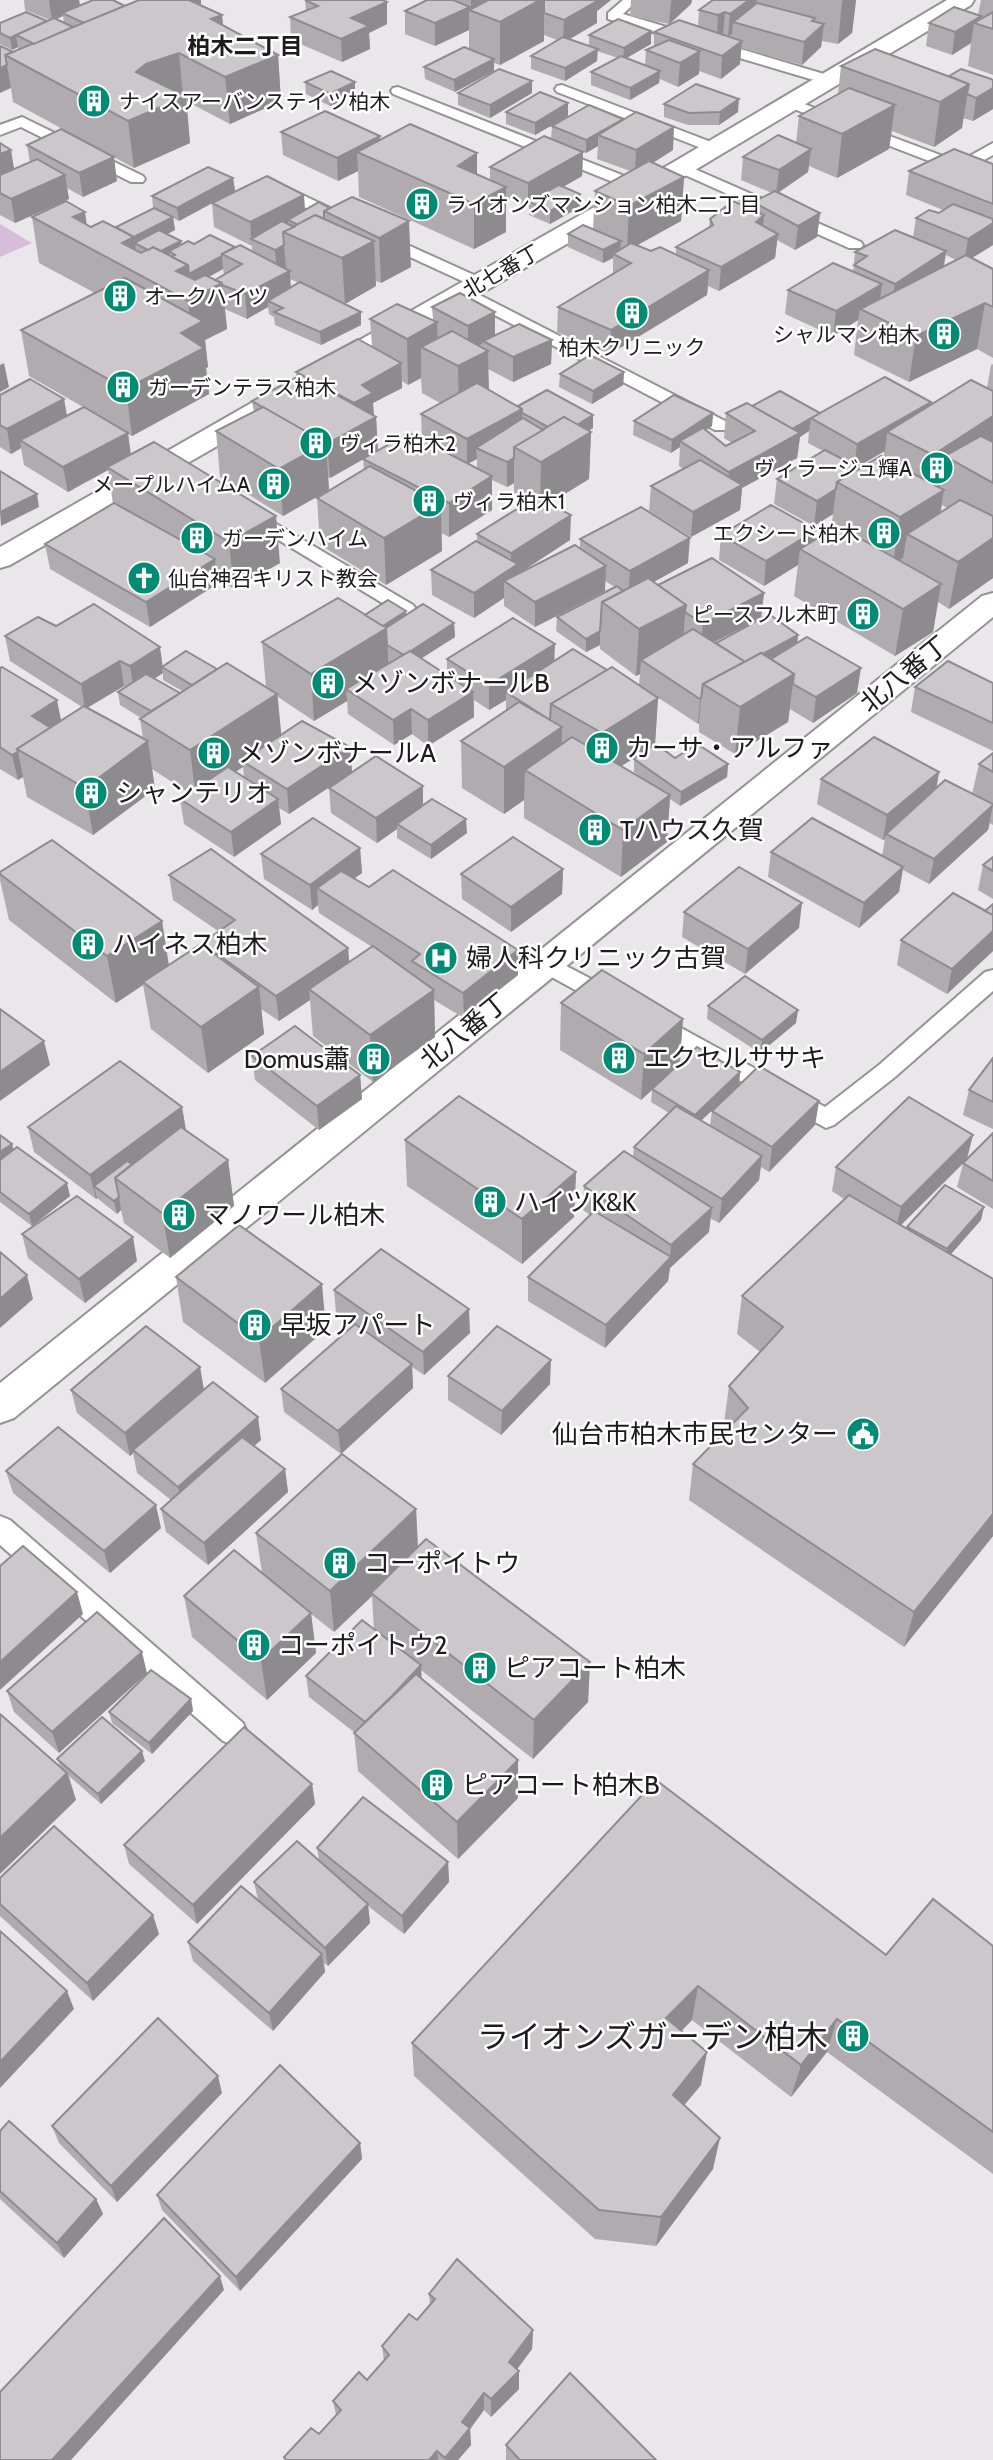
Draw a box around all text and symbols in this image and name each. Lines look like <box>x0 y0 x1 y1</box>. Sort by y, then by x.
district label: 柏木二丁目 <box>188 32 303 60</box>
building icon: ナイスアーバンステイツ柏木 <box>75 82 113 120</box>
place label: ナイスアーバンステイツ柏木 <box>119 89 391 114</box>
building icon: ライオンズマンション柏木二丁目 <box>403 185 441 223</box>
place label: ライオンズマンション柏木二丁目 <box>446 192 761 217</box>
street label: 北七番丁 <box>458 239 544 303</box>
building icon: オークハイツ <box>101 277 139 315</box>
place label: オークハイツ <box>144 284 269 309</box>
building icon: 柏木クリニック <box>613 294 651 332</box>
building icon: シャルマン柏木 <box>925 315 963 353</box>
place label: シャルマン柏木 <box>773 322 920 347</box>
place label: 柏木クリニック <box>559 335 706 360</box>
building icon: ガーデンテラス柏木 <box>104 368 142 406</box>
place label: ガーデンテラス柏木 <box>148 375 337 400</box>
building icon: ヴィラ柏木2 <box>297 424 335 462</box>
place label: ヴィラ柏木2 <box>340 431 456 456</box>
building icon: ヴィラージュ輝A <box>918 449 956 487</box>
place label: ヴィラージュ輝A <box>754 456 912 481</box>
building icon: メープルハイムA <box>255 465 293 503</box>
place label: メープルハイムA <box>92 472 250 497</box>
building icon: ヴィラ柏木1 <box>410 482 448 520</box>
place label: ヴィラ柏木1 <box>453 489 565 514</box>
building icon: エクシード柏木 <box>865 514 903 552</box>
building icon: ガーデンハイム <box>178 519 216 557</box>
place label: エクシード柏木 <box>713 521 860 546</box>
place label: ガーデンハイム <box>222 526 368 551</box>
church icon: 仙台神召キリスト教会 <box>125 559 163 597</box>
place label: 仙台神召キリスト教会 <box>168 566 378 591</box>
building icon: ピースフル木町 <box>844 595 882 633</box>
place label: ピースフル木町 <box>692 602 838 627</box>
street label: 北八番丁 <box>854 629 954 719</box>
building icon: メゾンボナールB <box>309 664 347 702</box>
place label: メゾンボナールB <box>352 667 550 699</box>
building icon: カーサ・アルファ <box>583 729 621 767</box>
place label: カーサ・アルファ <box>626 732 833 764</box>
building icon: メゾンボナールA <box>195 734 233 772</box>
place label: メゾンボナールA <box>238 737 436 769</box>
building icon: シャンテリオ <box>72 774 110 812</box>
place label: シャンテリオ <box>116 777 272 809</box>
building icon: Tハウス久賀 <box>576 811 614 849</box>
place label: Tハウス久賀 <box>620 814 764 846</box>
building icon: ハイネス柏木 <box>69 925 107 963</box>
place label: ハイネス柏木 <box>112 928 267 960</box>
hospital icon: 婦人科クリニック古賀 <box>422 939 460 977</box>
place label: 婦人科クリニック古賀 <box>466 942 726 974</box>
street label: 北八番丁 <box>414 986 514 1076</box>
building icon: エクセルササキ <box>600 1039 638 1077</box>
building icon: Domus蕭 <box>355 1040 393 1078</box>
place label: エクセルササキ <box>644 1042 826 1074</box>
place label: Domus蕭 <box>244 1043 350 1075</box>
building icon: ハイツK&K <box>471 1183 509 1221</box>
place label: ハイツK&K <box>514 1186 637 1218</box>
building icon: マノワール柏木 <box>160 1196 198 1234</box>
place label: マノワール柏木 <box>204 1199 385 1231</box>
building icon: 早坂アパート <box>236 1306 274 1344</box>
place label: 早坂アパート <box>280 1309 435 1341</box>
public building icon: 仙台市柏木市民センター <box>844 1415 882 1453</box>
place label: 仙台市柏木市民センター <box>552 1418 838 1450</box>
building icon: コーポイトウ <box>321 1544 359 1582</box>
place label: コーポイトウ <box>364 1547 520 1579</box>
building icon: コーポイトウ2 <box>235 1626 273 1664</box>
place label: コーポイトウ2 <box>278 1629 448 1661</box>
building icon: ピアコート柏木 <box>461 1649 499 1687</box>
place label: ピアコート柏木 <box>504 1652 686 1684</box>
building icon: ピアコート柏木B <box>418 1766 456 1804</box>
place label: ピアコート柏木B <box>462 1769 660 1801</box>
place label: ライオンズガーデン柏木 <box>477 2017 828 2056</box>
building icon: ライオンズガーデン柏木 <box>834 2017 872 2055</box>

